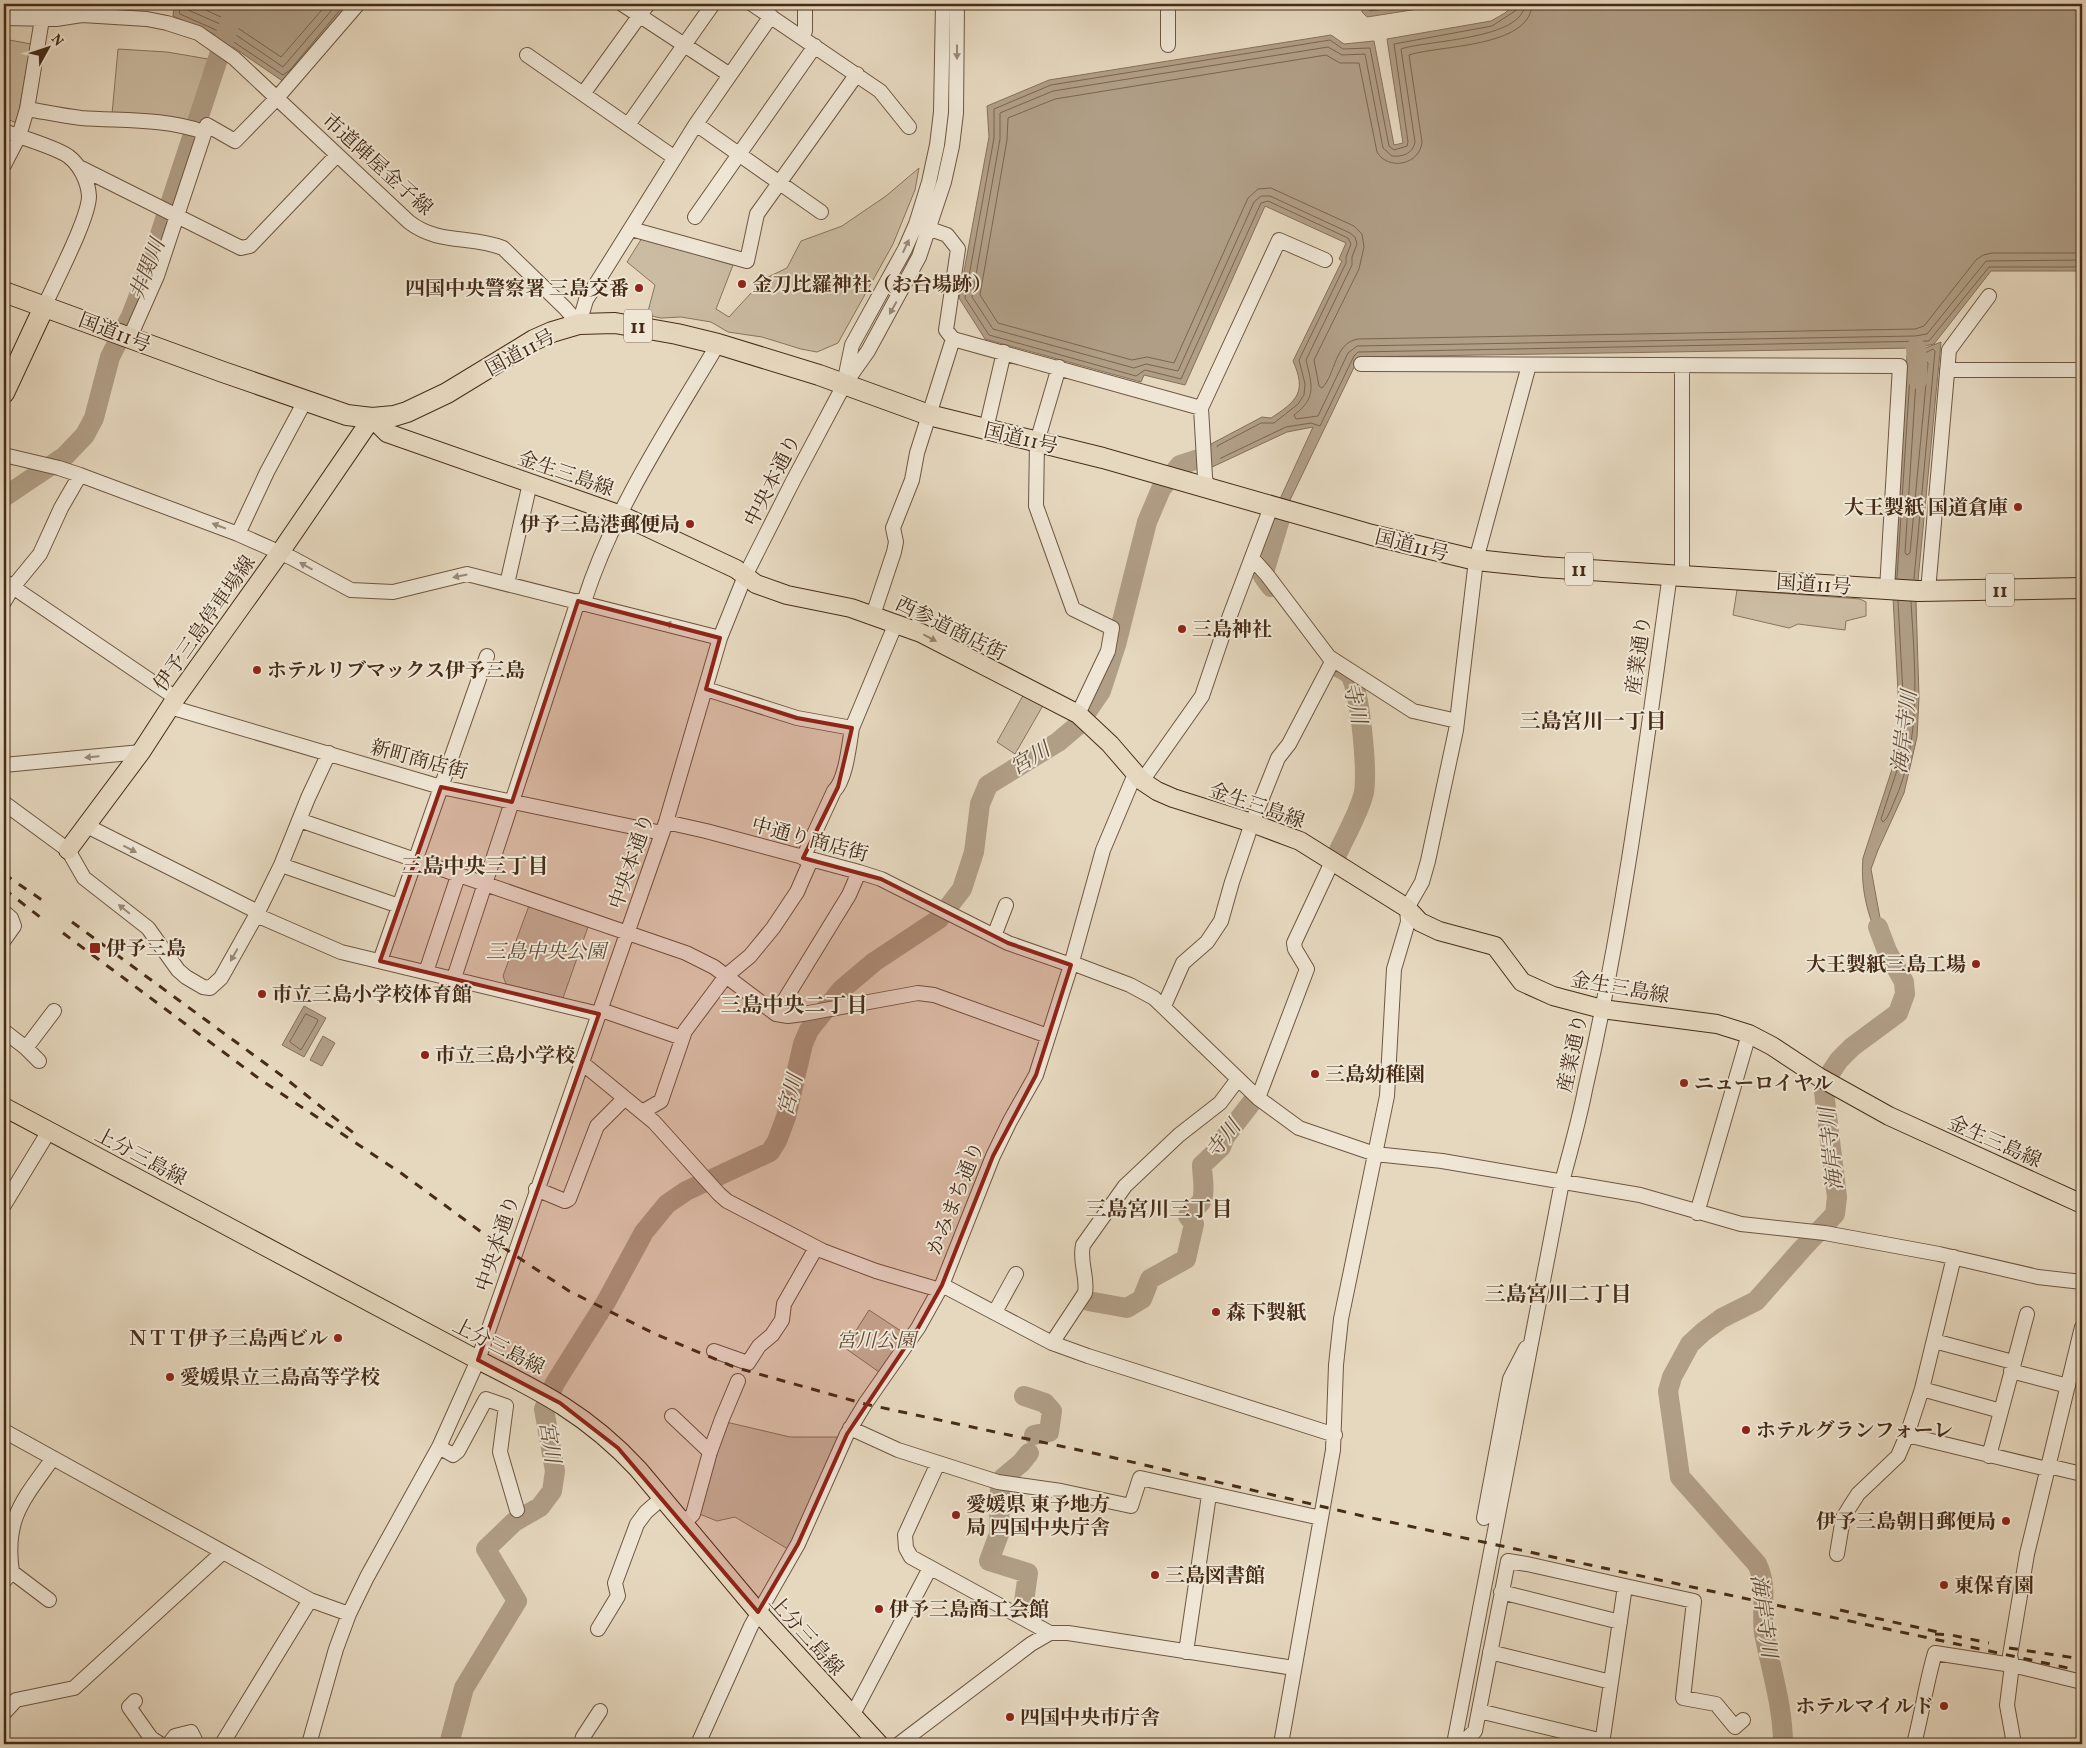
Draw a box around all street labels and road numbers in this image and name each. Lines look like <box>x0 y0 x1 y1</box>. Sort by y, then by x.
street label: 市道陣屋金子線 <box>315 108 438 223</box>
street label: 国道11号 <box>74 307 155 360</box>
road number: 11 <box>624 310 652 342</box>
street label: 国道11号 <box>481 324 561 384</box>
street label: 国道11号 <box>981 418 1060 462</box>
street label: 中央本通り <box>739 430 809 532</box>
street label: 金生三島線 <box>514 445 617 504</box>
street label: 国道11号 <box>1371 524 1452 570</box>
street label: 伊予三島停車場線 <box>148 551 263 698</box>
road number: 11 <box>1565 552 1593 586</box>
street label: 国道11号 <box>1775 569 1853 603</box>
road number: 11 <box>1986 574 2014 606</box>
street label: 西参道商店街 <box>890 591 1010 669</box>
street label: 産業通り <box>1621 614 1659 697</box>
street label: 新町商店街 <box>367 734 470 787</box>
street label: 金生三島線 <box>1205 777 1308 836</box>
street label: 中央本通り <box>603 810 662 913</box>
street label: 中通り商店街 <box>748 812 871 870</box>
street label: 金生三島線 <box>1568 966 1671 1011</box>
street label: 産業通り <box>1552 1011 1596 1095</box>
street label: 金生三島線 <box>1943 1110 2046 1176</box>
street label: 上分三島線 <box>89 1122 191 1194</box>
street label: かみまち通り <box>921 1138 992 1260</box>
street label: 中央本通り <box>470 1192 528 1295</box>
street label: 上分三島線 <box>447 1313 549 1383</box>
street label: 上分三島線 <box>762 1590 849 1683</box>

